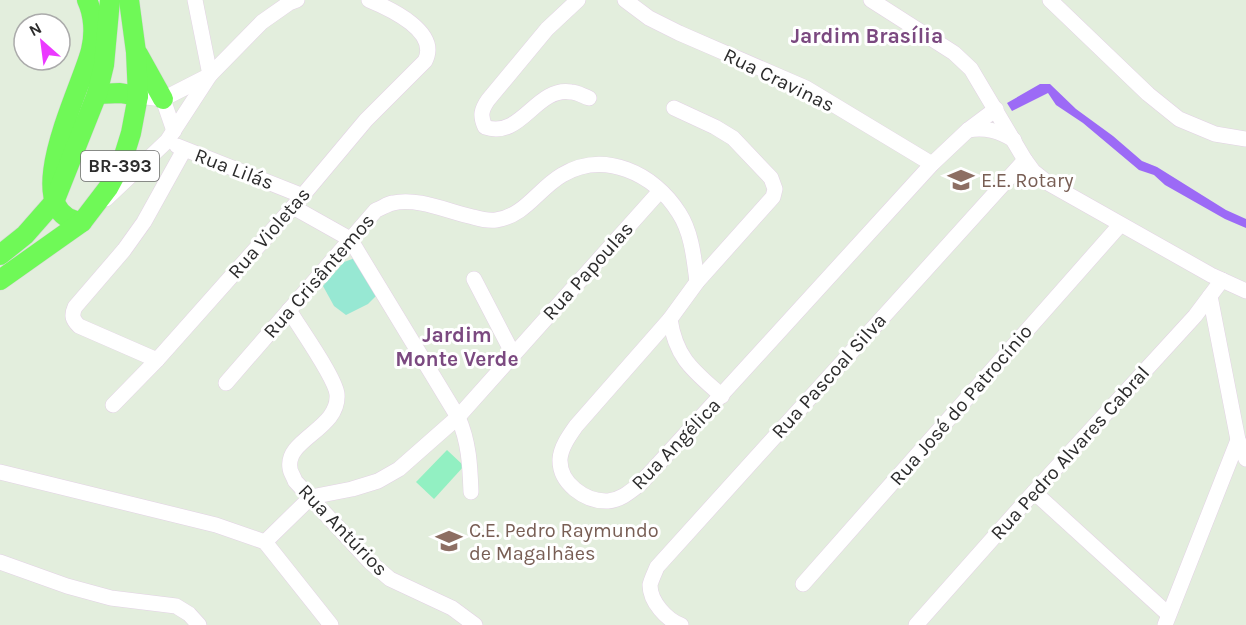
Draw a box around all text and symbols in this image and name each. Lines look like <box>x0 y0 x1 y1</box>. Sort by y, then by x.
north arrow <box>12 12 72 72</box>
text: N <box>26 18 45 40</box>
district label: Jardim Brasília <box>791 24 943 48</box>
street label: Rua Cravinas <box>720 43 838 117</box>
street label: Rua Lilás <box>191 143 277 195</box>
road number: BR-393 <box>81 151 159 181</box>
school or university icon: E.E. Rotary <box>946 165 976 195</box>
place label: E.E. Rotary <box>981 169 1074 192</box>
street label: Rua Violetas <box>223 183 315 283</box>
street label: Rua Crisântemos <box>259 209 379 343</box>
street label: Rua Papoulas <box>538 217 638 325</box>
street label: Rua Pascoal Silva <box>767 309 891 443</box>
street label: Rua José do Patrocínio <box>885 320 1037 490</box>
district label: Jardim Monte Verde <box>395 323 519 371</box>
street label: Rua Pedro Alvares Cabral <box>986 361 1154 545</box>
street label: Rua Angélica <box>627 394 725 494</box>
street label: Rua Antúrios <box>294 480 392 580</box>
place label: C.E. Pedro Raymundo de Magalhães <box>469 519 659 565</box>
school or university icon: C.E. Pedro Raymundo de Magalhães <box>434 526 464 556</box>

